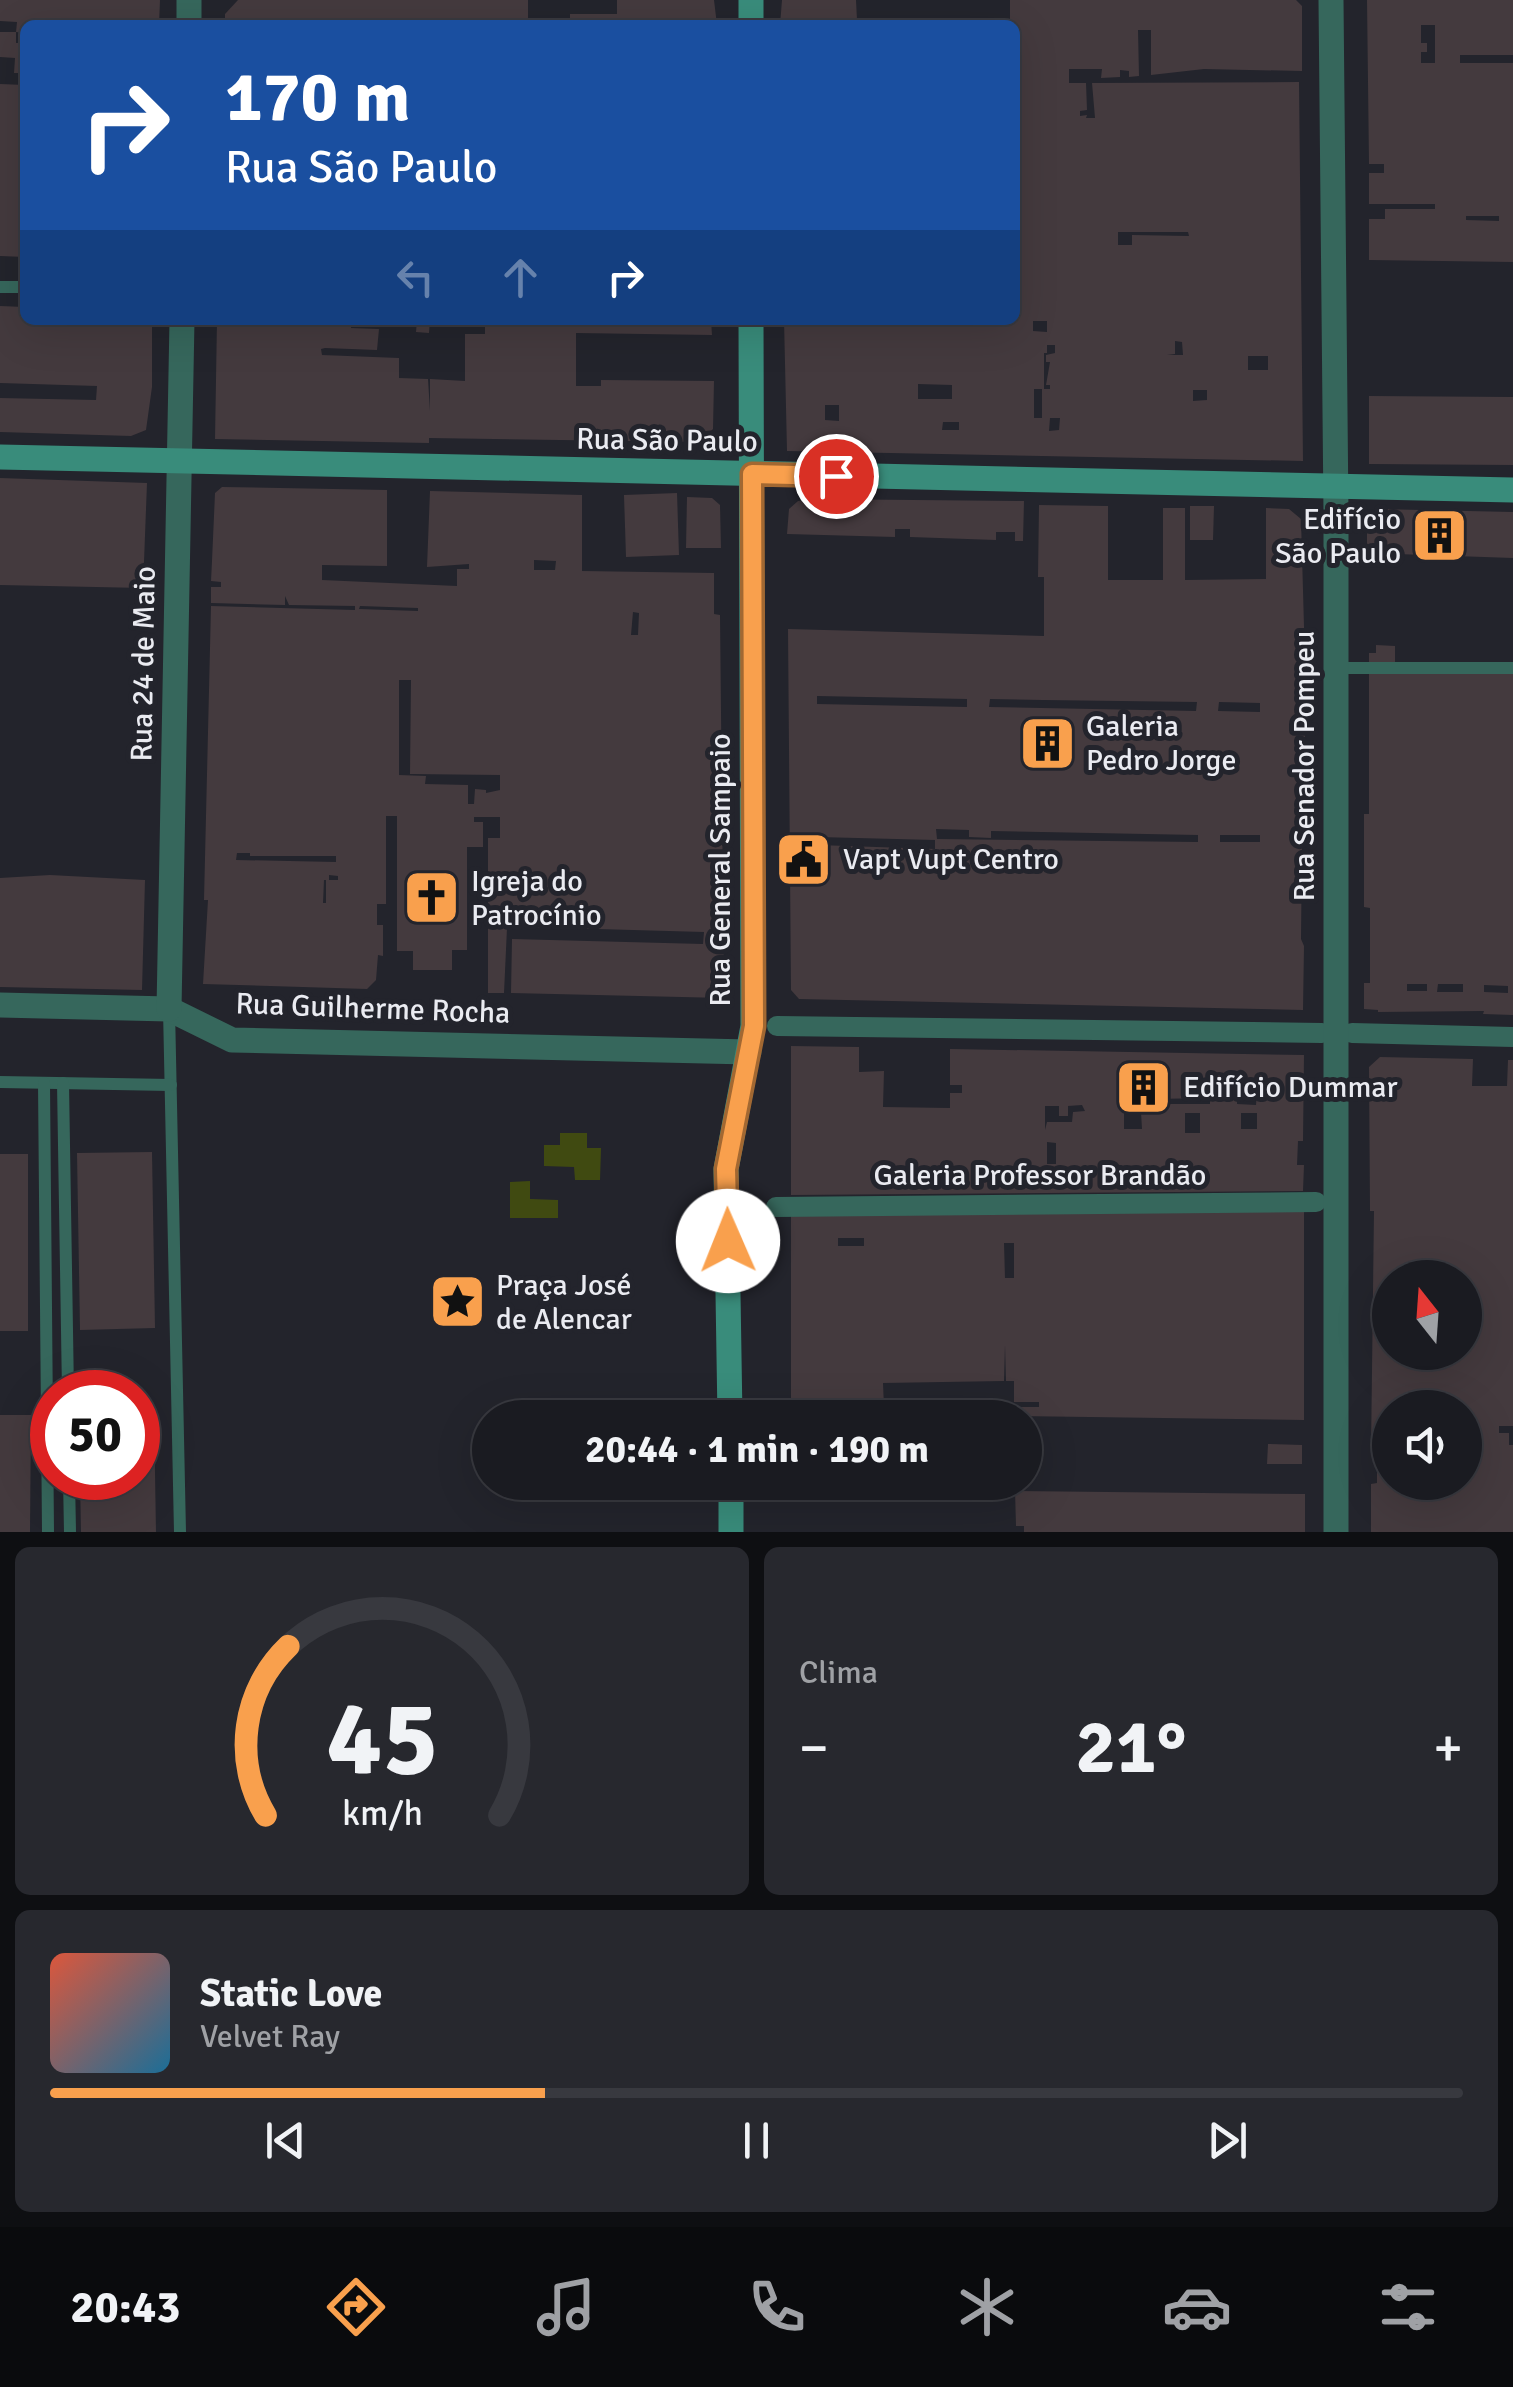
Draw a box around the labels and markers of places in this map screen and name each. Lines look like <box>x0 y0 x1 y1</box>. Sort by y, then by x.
pin <box>794 434 879 519</box>
place label: Edifício São Paulo <box>1275 501 1401 572</box>
building icon: Edifício São Paulo <box>1410 506 1470 566</box>
place label: Galeria Pedro Jorge <box>1086 708 1236 779</box>
building icon: Galeria Pedro Jorge <box>1017 713 1077 773</box>
public building icon: Vapt Vupt Centro <box>774 829 834 889</box>
place label: Vapt Vupt Centro <box>843 841 1059 878</box>
place label: Igreja do Patrocínio <box>471 863 602 934</box>
church icon: Igreja do Patrocínio <box>402 868 462 928</box>
building icon: Edifício Dummar <box>1114 1057 1174 1117</box>
place label: Edifício Dummar <box>1183 1069 1398 1106</box>
place label: Praça José de Alencar <box>496 1267 632 1338</box>
place icon: Praça José de Alencar <box>427 1272 487 1332</box>

